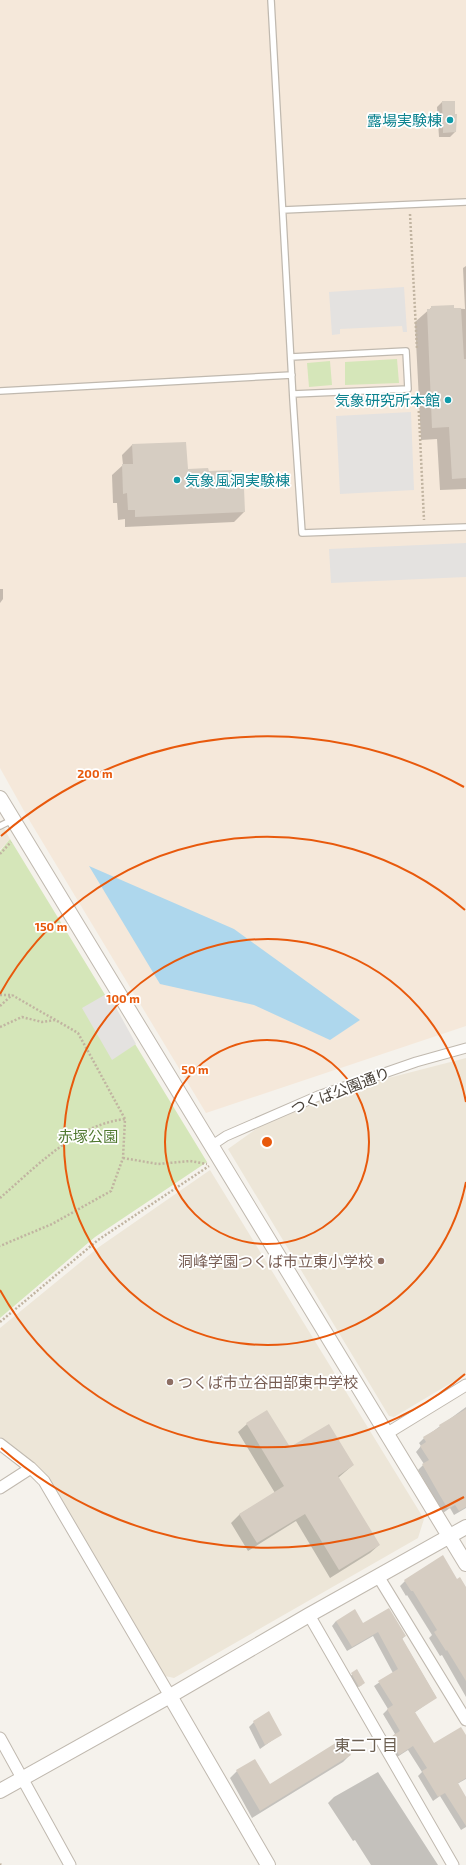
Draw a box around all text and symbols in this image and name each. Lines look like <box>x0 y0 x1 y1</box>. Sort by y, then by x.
place label: 露場実験棟 <box>367 111 442 129</box>
marker: 露場実験棟 <box>445 115 455 125</box>
place label: 気象研究所本館 <box>335 391 440 409</box>
marker: 気象研究所本館 <box>443 395 453 405</box>
place label: 気象風洞実験棟 <box>185 471 290 489</box>
marker: 気象風洞実験棟 <box>172 475 182 485</box>
text: 200 m <box>77 766 113 780</box>
text: 150 m <box>35 919 67 933</box>
text: 100 m <box>106 991 140 1005</box>
text: 50 m <box>181 1062 209 1076</box>
street label: つくば公園通り <box>288 1063 392 1117</box>
park label: 赤塚公園 <box>58 1127 118 1145</box>
centre of rings <box>260 1135 274 1149</box>
place label: 洞峰学園つくば市立東小学校 <box>178 1252 373 1270</box>
marker: 洞峰学園つくば市立東小学校 <box>376 1256 386 1266</box>
place label: つくば市立谷田部東中学校 <box>178 1373 358 1391</box>
marker: つくば市立谷田部東中学校 <box>165 1377 175 1387</box>
district label: 東二丁目 <box>334 1735 398 1754</box>

